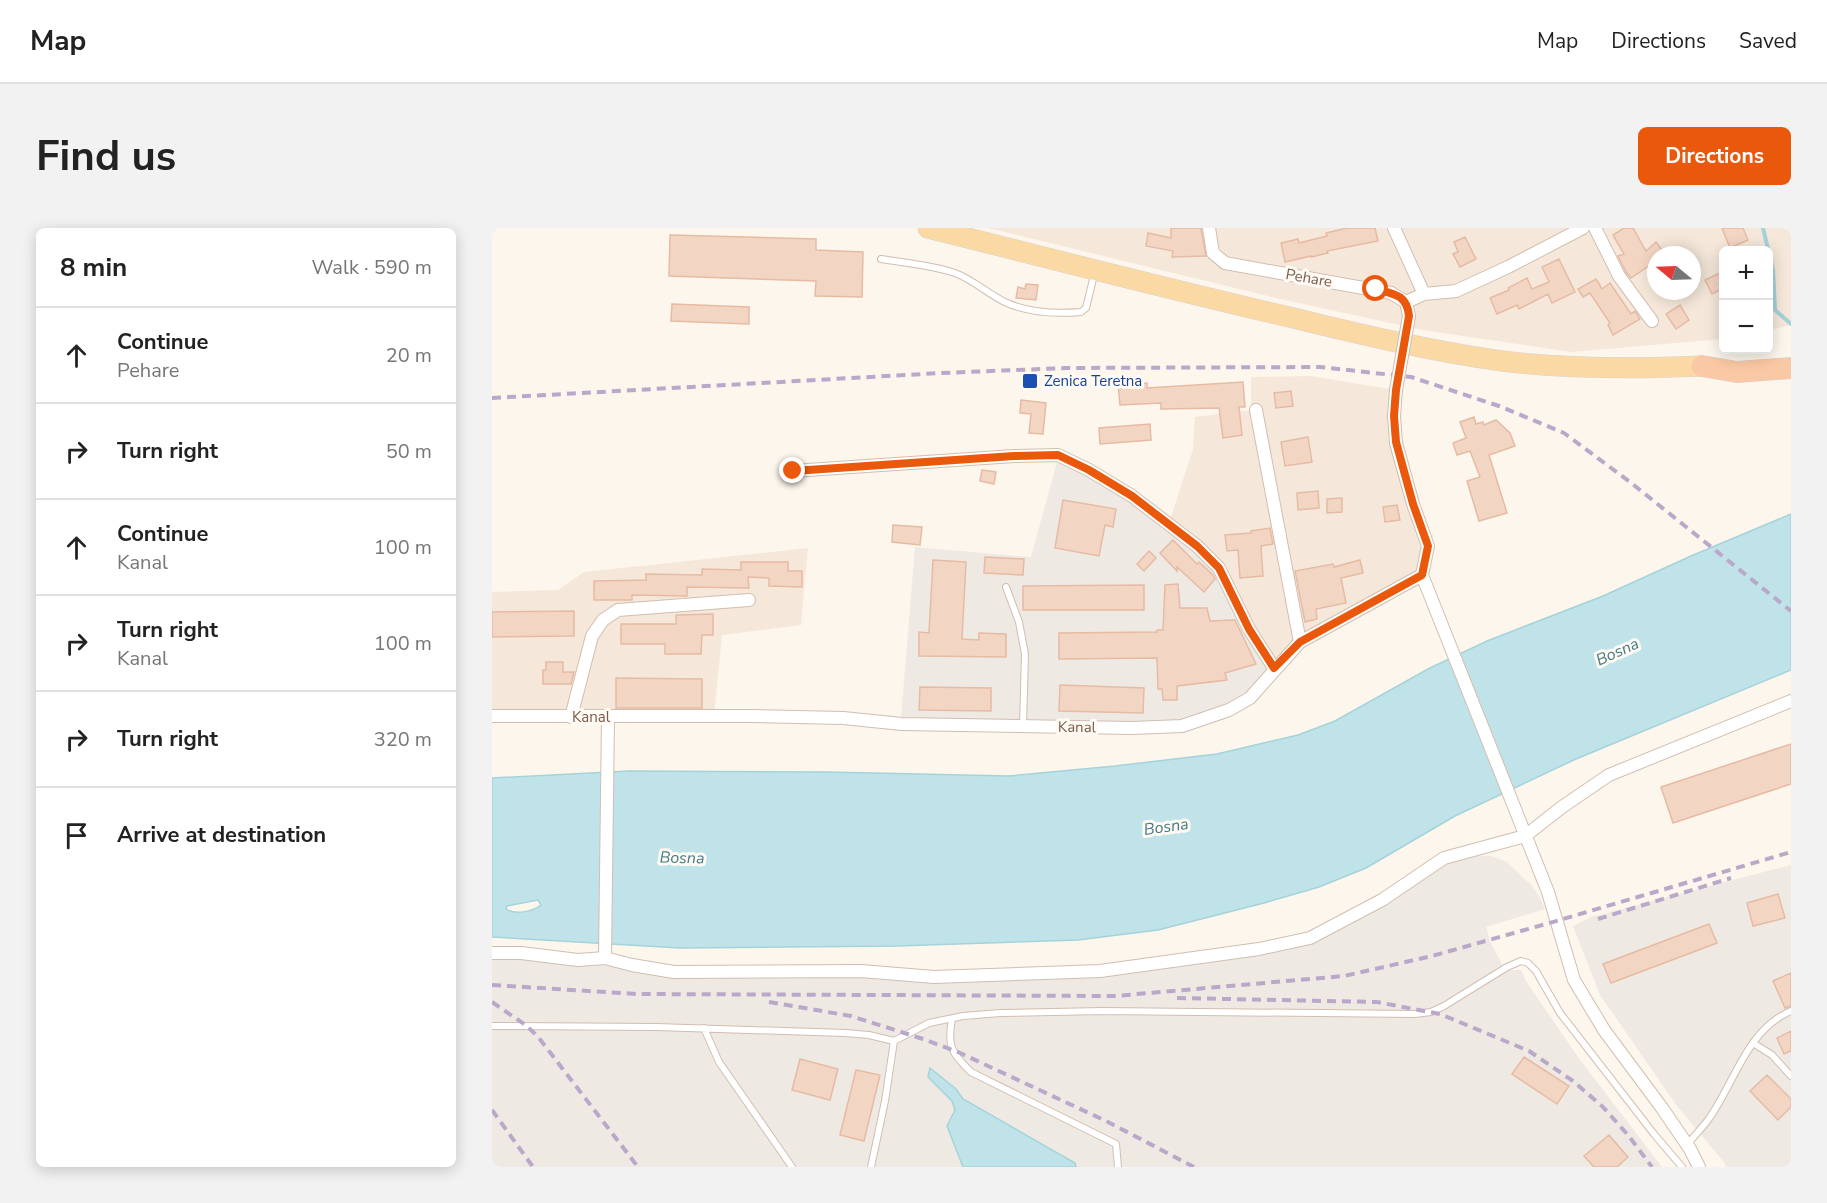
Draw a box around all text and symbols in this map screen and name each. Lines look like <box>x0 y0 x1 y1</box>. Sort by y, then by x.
text: Map <box>30 22 86 60</box>
text: Map <box>1537 27 1578 55</box>
text: Directions <box>1611 27 1706 55</box>
text: Saved <box>1739 27 1797 55</box>
button: Directions <box>1638 127 1791 185</box>
text: Find us <box>36 128 176 185</box>
north arrow <box>1647 246 1701 300</box>
map controls <box>1719 246 1773 354</box>
button: + <box>1719 246 1773 300</box>
text: 8 min <box>60 250 127 285</box>
text: Walk · 590 m <box>312 254 432 281</box>
street label: Pehare <box>1284 264 1334 292</box>
route start <box>1362 275 1388 301</box>
button: − <box>1719 300 1773 354</box>
text: Continue <box>117 327 208 357</box>
icon: ahead <box>60 339 93 372</box>
text: 20 m <box>386 342 432 369</box>
text: Pehare <box>117 357 180 384</box>
place label: Zenica Teretna <box>1044 371 1142 391</box>
marker: Zenica Teretna <box>1021 372 1039 390</box>
icon: right <box>60 435 93 468</box>
text: Turn right <box>117 436 218 466</box>
text: 50 m <box>386 438 432 465</box>
route end <box>779 457 805 483</box>
text: Continue <box>117 519 208 549</box>
icon: ahead <box>60 531 93 564</box>
text: 100 m <box>374 534 432 561</box>
text: Kanal <box>117 549 168 576</box>
text: Turn right <box>117 615 218 645</box>
icon: right <box>60 627 93 660</box>
text: 100 m <box>374 630 432 657</box>
water label: Bosna <box>1592 633 1642 671</box>
text: Kanal <box>117 645 168 672</box>
street label: Kanal <box>572 707 611 727</box>
street label: Kanal <box>1058 717 1097 737</box>
icon: right <box>60 723 93 756</box>
text: Turn right <box>117 724 218 754</box>
text: 320 m <box>374 726 432 753</box>
water label: Bosna <box>1142 813 1190 841</box>
icon: arrive <box>60 819 93 852</box>
text: Arrive at destination <box>117 820 326 850</box>
water label: Bosna <box>659 847 705 869</box>

